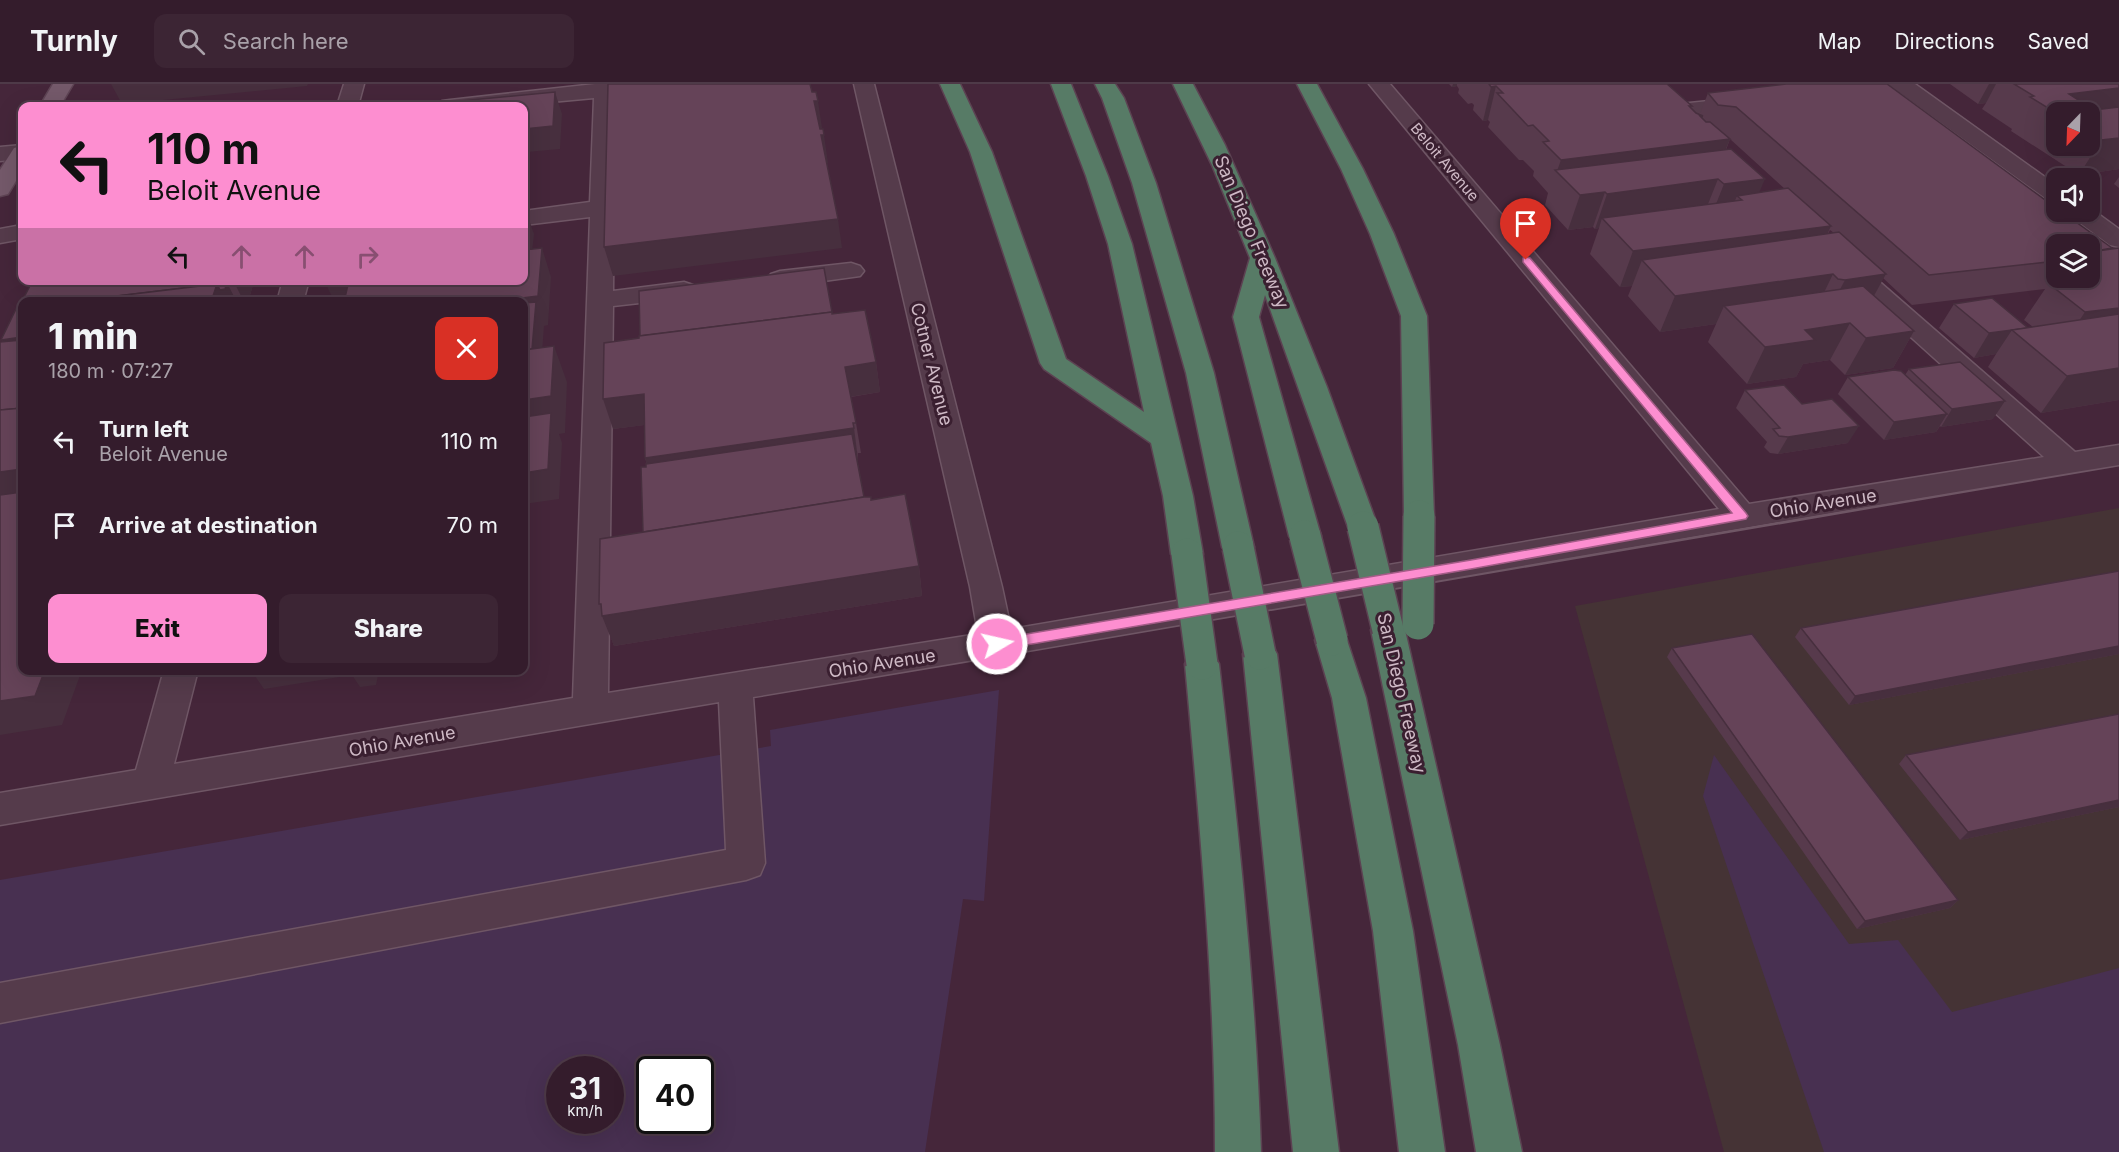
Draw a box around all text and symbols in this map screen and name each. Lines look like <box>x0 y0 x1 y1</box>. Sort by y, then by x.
search box <box>154 14 574 68</box>
text: Turnly <box>30 24 118 58</box>
icon: search <box>175 25 208 58</box>
text: Search here <box>223 28 349 54</box>
text: Map <box>1818 29 1861 54</box>
text: Directions <box>1894 29 1995 54</box>
text: Saved <box>2028 29 2089 54</box>
north arrow <box>2046 102 2100 156</box>
map controls <box>2046 102 2100 288</box>
street label: Beloit Avenue <box>1407 119 1483 205</box>
text: 110 m <box>147 123 260 174</box>
icon: left <box>48 126 126 204</box>
street label: San Diego Freeway <box>1210 152 1294 312</box>
button: sound <box>2046 168 2100 222</box>
text: Beloit Avenue <box>147 174 321 207</box>
pin <box>1500 198 1551 260</box>
icon: arrive <box>1509 207 1542 240</box>
button: layers <box>2046 234 2100 288</box>
icon: left <box>162 240 195 273</box>
icon: ahead <box>225 240 258 273</box>
icon: ahead <box>288 240 321 273</box>
icon: right <box>351 240 384 273</box>
street label: Cotner Avenue <box>907 300 957 428</box>
text: 1 min <box>48 314 138 358</box>
button: close <box>435 317 498 380</box>
text: 180 m · 07:27 <box>48 359 173 383</box>
text: Turn left <box>99 416 189 442</box>
icon: left <box>48 425 81 458</box>
text: 110 m <box>441 428 498 454</box>
text: Beloit Avenue <box>99 442 228 466</box>
street label: Ohio Avenue <box>1768 484 1878 522</box>
icon: arrive <box>48 509 81 542</box>
text: Arrive at destination <box>99 512 318 538</box>
text: 70 m <box>447 512 498 538</box>
button: Exit <box>48 594 267 663</box>
button: Share <box>279 594 498 663</box>
street label: San Diego Freeway <box>1373 611 1431 775</box>
position arrow <box>965 612 1029 676</box>
street label: Ohio Avenue <box>827 644 937 682</box>
street label: Ohio Avenue <box>347 721 457 761</box>
speed limit sign: 40 <box>636 1056 714 1134</box>
text: 31 <box>569 1070 601 1106</box>
text: km/h <box>567 1101 603 1120</box>

